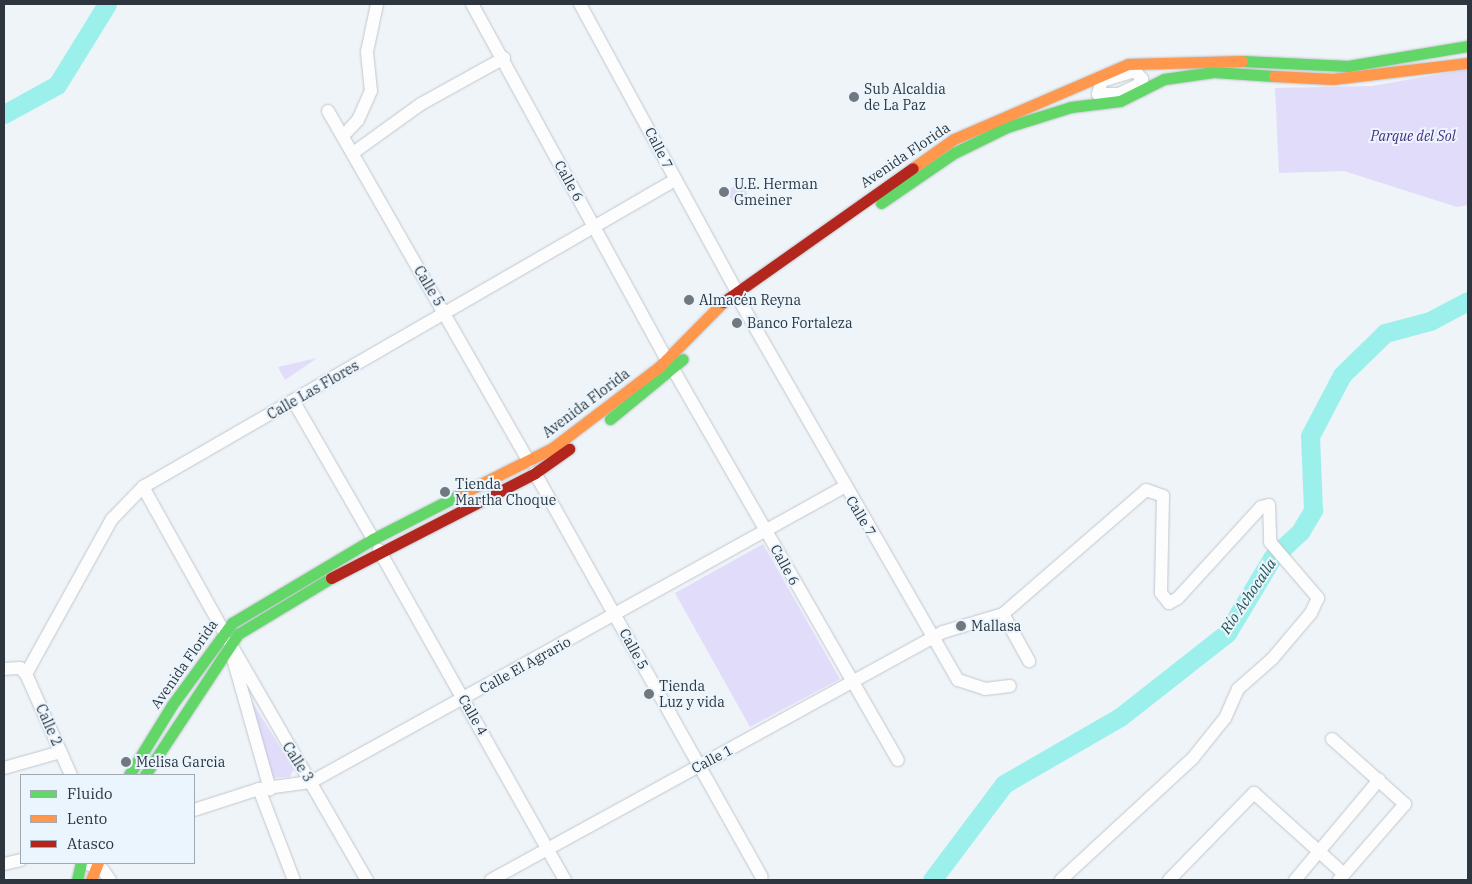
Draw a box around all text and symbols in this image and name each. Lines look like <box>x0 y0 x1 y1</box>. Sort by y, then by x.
place label: Sub Alcaldia de La Paz <box>864 81 946 114</box>
marker: Sub Alcaldia de La Paz <box>848 91 860 103</box>
street label: Avenida Florida <box>857 119 953 191</box>
street label: Calle 7 <box>641 125 677 171</box>
park label: Parque del Sol <box>1370 128 1456 144</box>
street label: Calle 6 <box>551 158 587 204</box>
place label: U.E. Herman Gmeiner <box>734 176 818 208</box>
marker: U.E. Herman Gmeiner <box>718 186 730 198</box>
street label: Calle 5 <box>410 263 448 309</box>
place label: Almacén Reyna <box>699 292 801 308</box>
marker: Almacén Reyna <box>683 294 695 306</box>
place label: Banco Fortaleza <box>747 315 853 331</box>
marker: Banco Fortaleza <box>731 317 743 329</box>
street label: Calle Las Flores <box>264 357 362 423</box>
street label: Avenida Florida <box>539 365 633 441</box>
place label: Tienda Martha Choque <box>455 476 556 508</box>
marker: Tienda Martha Choque <box>439 486 451 498</box>
street label: Calle 7 <box>842 493 880 539</box>
street label: Calle 6 <box>767 542 803 588</box>
water label: Río Achocalla <box>1216 555 1280 637</box>
street label: Avenida Florida <box>147 616 221 712</box>
place label: Mallasa <box>971 618 1021 634</box>
marker: Mallasa <box>955 620 967 632</box>
street label: Calle 5 <box>616 626 652 672</box>
street label: Calle El Agrario <box>476 633 574 697</box>
place label: Tienda Luz y vida <box>659 678 725 710</box>
marker: Tienda Luz y vida <box>643 688 655 700</box>
street label: Calle 4 <box>455 692 491 738</box>
street label: Calle 2 <box>32 701 66 749</box>
street label: Calle 3 <box>279 739 317 785</box>
street label: Calle 1 <box>689 741 735 777</box>
place label: Melisa Garcia <box>136 754 225 770</box>
marker: Melisa Garcia <box>120 756 132 768</box>
legend <box>20 774 195 864</box>
text: Fluido <box>67 784 112 803</box>
text: Lento <box>67 809 107 828</box>
text: Atasco <box>67 834 114 853</box>

